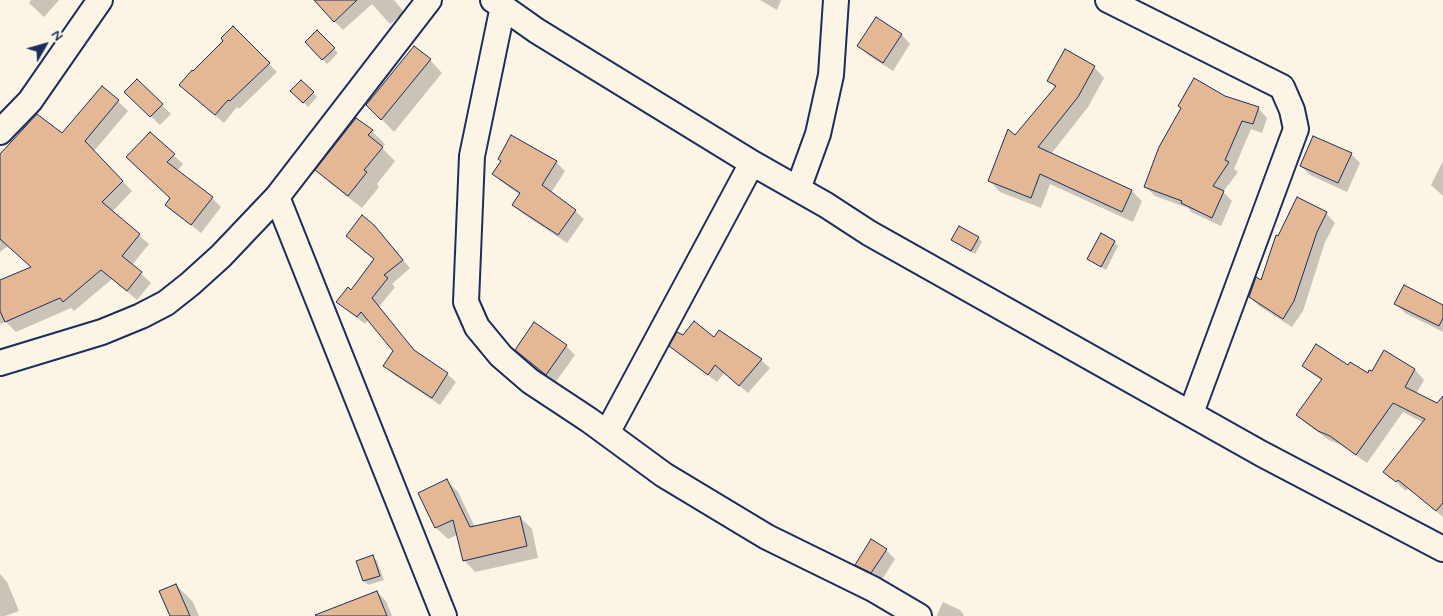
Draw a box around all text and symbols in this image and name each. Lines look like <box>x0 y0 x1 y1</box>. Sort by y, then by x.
north arrow <box>20 20 70 70</box>
text: N <box>47 27 67 45</box>

